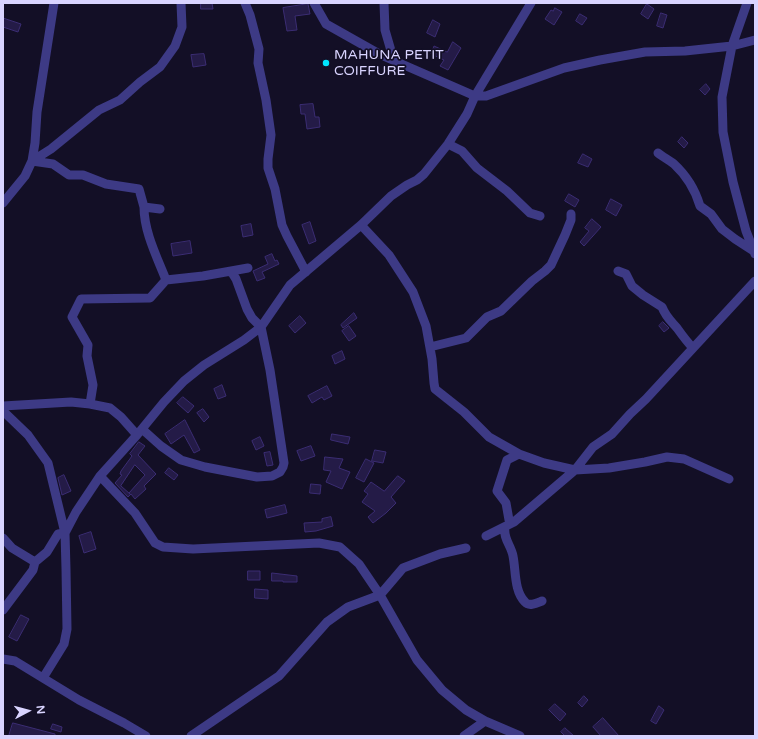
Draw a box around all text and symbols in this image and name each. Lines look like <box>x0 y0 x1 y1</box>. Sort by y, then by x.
place label: MAHUNA PETIT COIFFURE <box>334 47 444 80</box>
marker: MAHUNA PETIT COIFFURE <box>321 58 331 68</box>
north arrow <box>8 691 48 731</box>
text: N <box>34 705 47 715</box>

